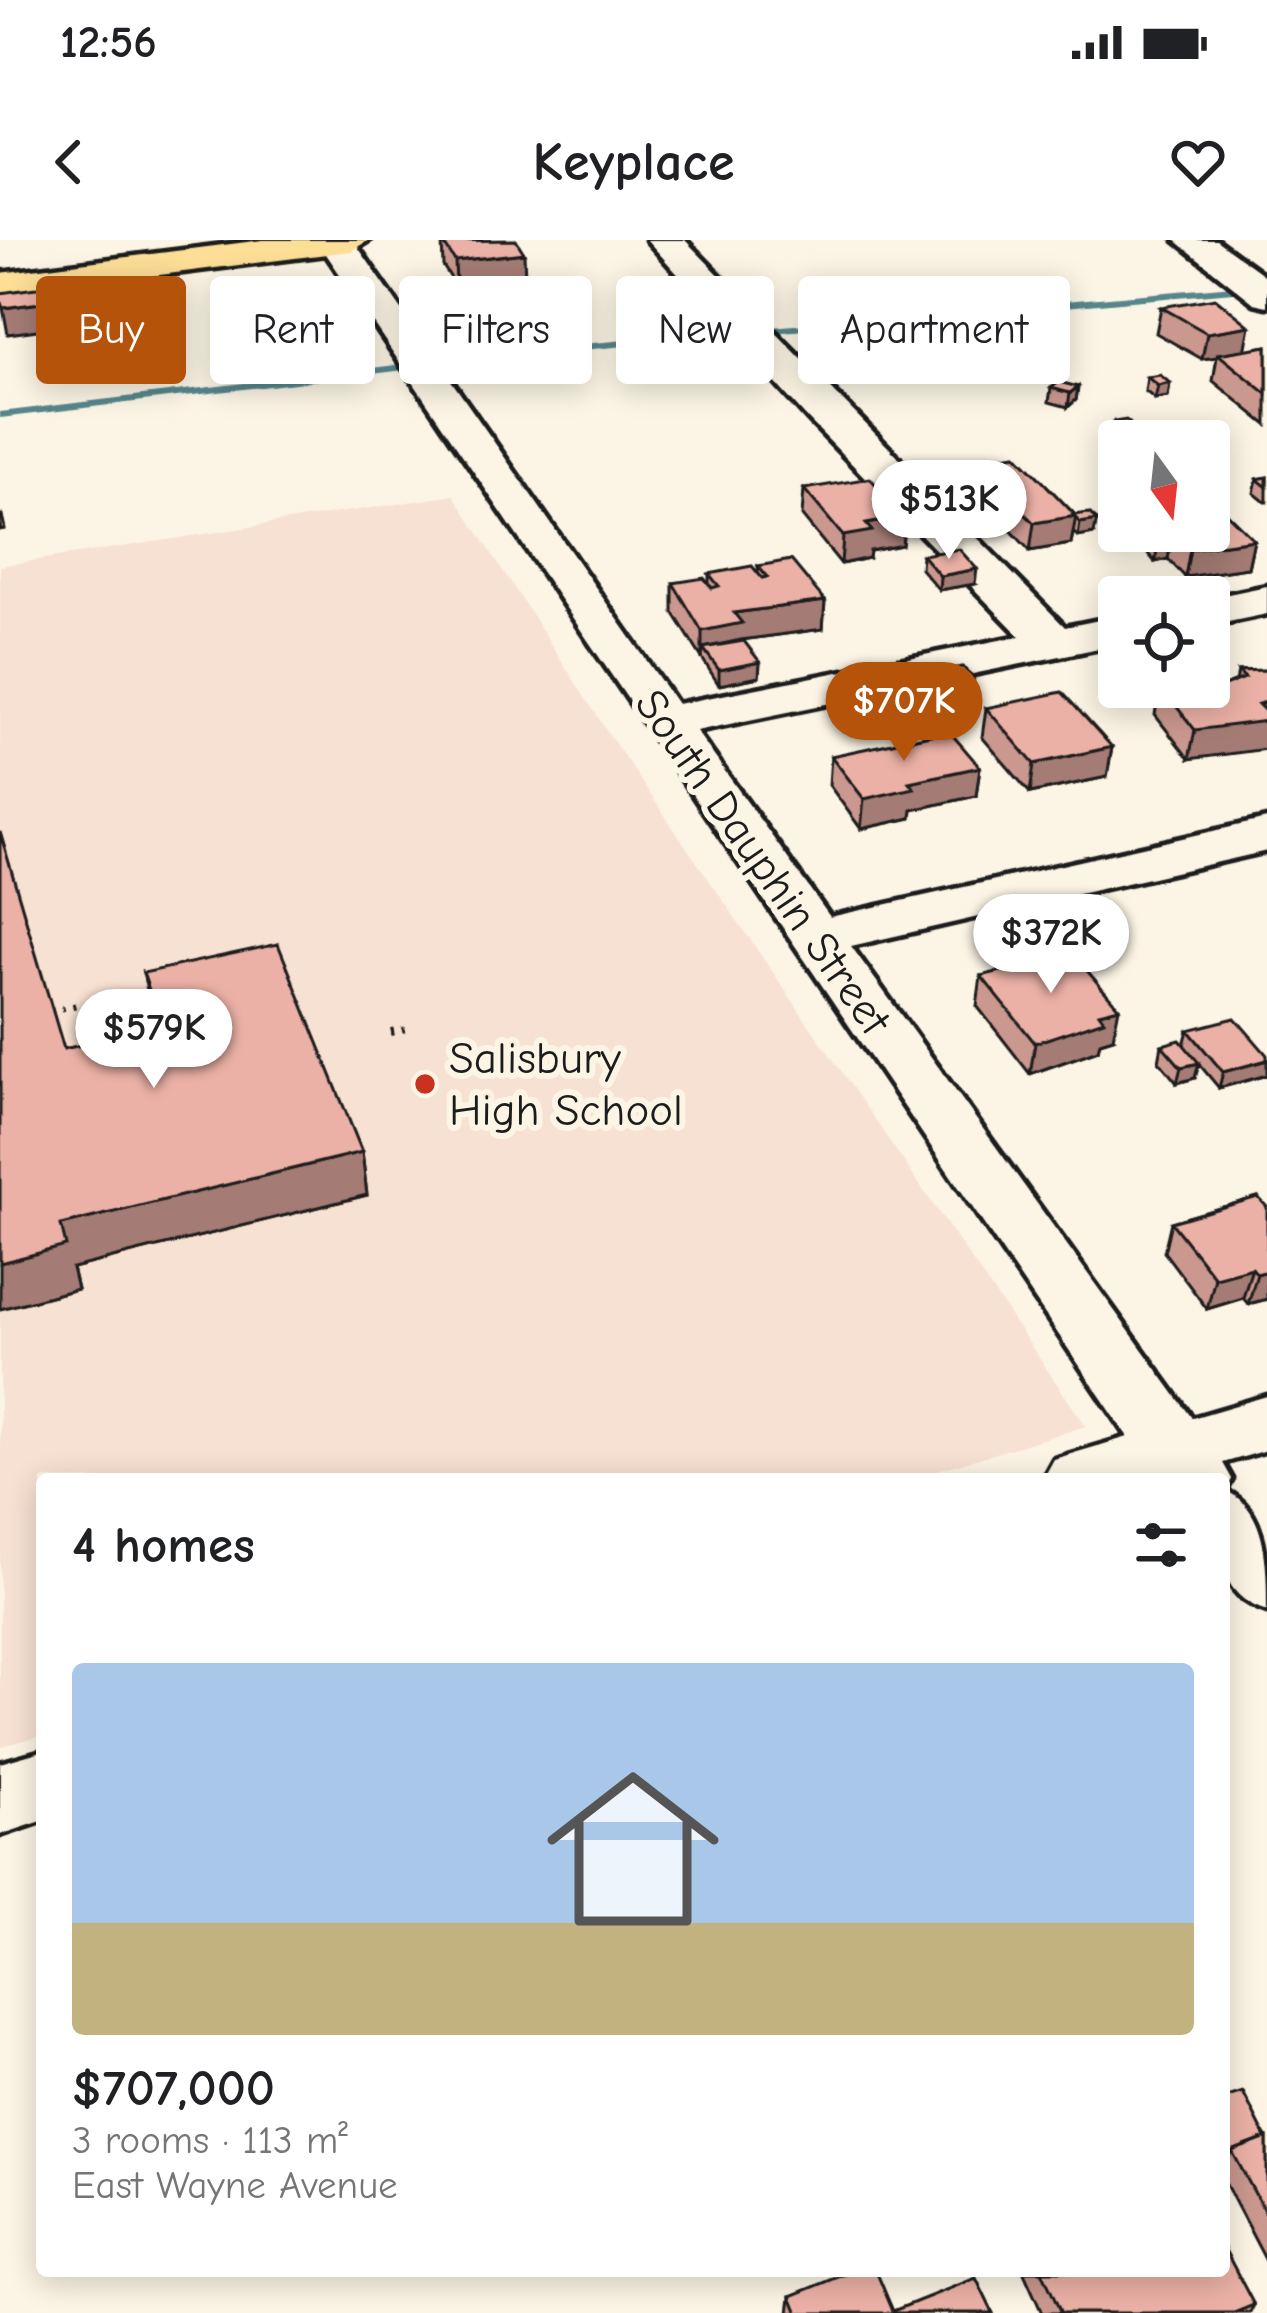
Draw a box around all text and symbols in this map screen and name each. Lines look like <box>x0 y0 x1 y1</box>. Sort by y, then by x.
text: 12:56 <box>60 16 157 68</box>
icon: back <box>36 129 102 195</box>
icon: heart <box>1165 129 1231 195</box>
text: Keyplace <box>533 131 734 194</box>
chip: Buy <box>36 276 186 384</box>
chip: Rent <box>210 276 375 384</box>
chip: Filters <box>399 276 592 384</box>
chip: New <box>616 276 774 384</box>
chip: Apartment <box>798 276 1070 384</box>
north arrow <box>1098 420 1230 552</box>
map controls <box>1098 420 1230 708</box>
pin: $513K <box>865 460 1033 562</box>
text: $513K <box>899 476 999 521</box>
button: locate <box>1098 576 1230 708</box>
pin: $707K <box>820 662 988 764</box>
text: $707K <box>853 678 955 723</box>
street label: South Dauphin Street <box>624 680 902 1045</box>
pin: $372K <box>967 894 1135 996</box>
text: $372K <box>1000 910 1102 955</box>
pin: $579K <box>70 989 238 1091</box>
text: $579K <box>102 1005 206 1050</box>
place label: Salisbury High School <box>449 1032 683 1136</box>
marker: Salisbury High School <box>412 1071 438 1097</box>
icon: filters <box>1128 1512 1194 1578</box>
text: 4 homes <box>72 1516 255 1575</box>
icon: home <box>525 1741 741 1957</box>
text: $707,000 <box>72 2059 275 2118</box>
text: 3 rooms · 113 m² <box>72 2118 348 2163</box>
text: East Wayne Avenue <box>72 2163 398 2208</box>

